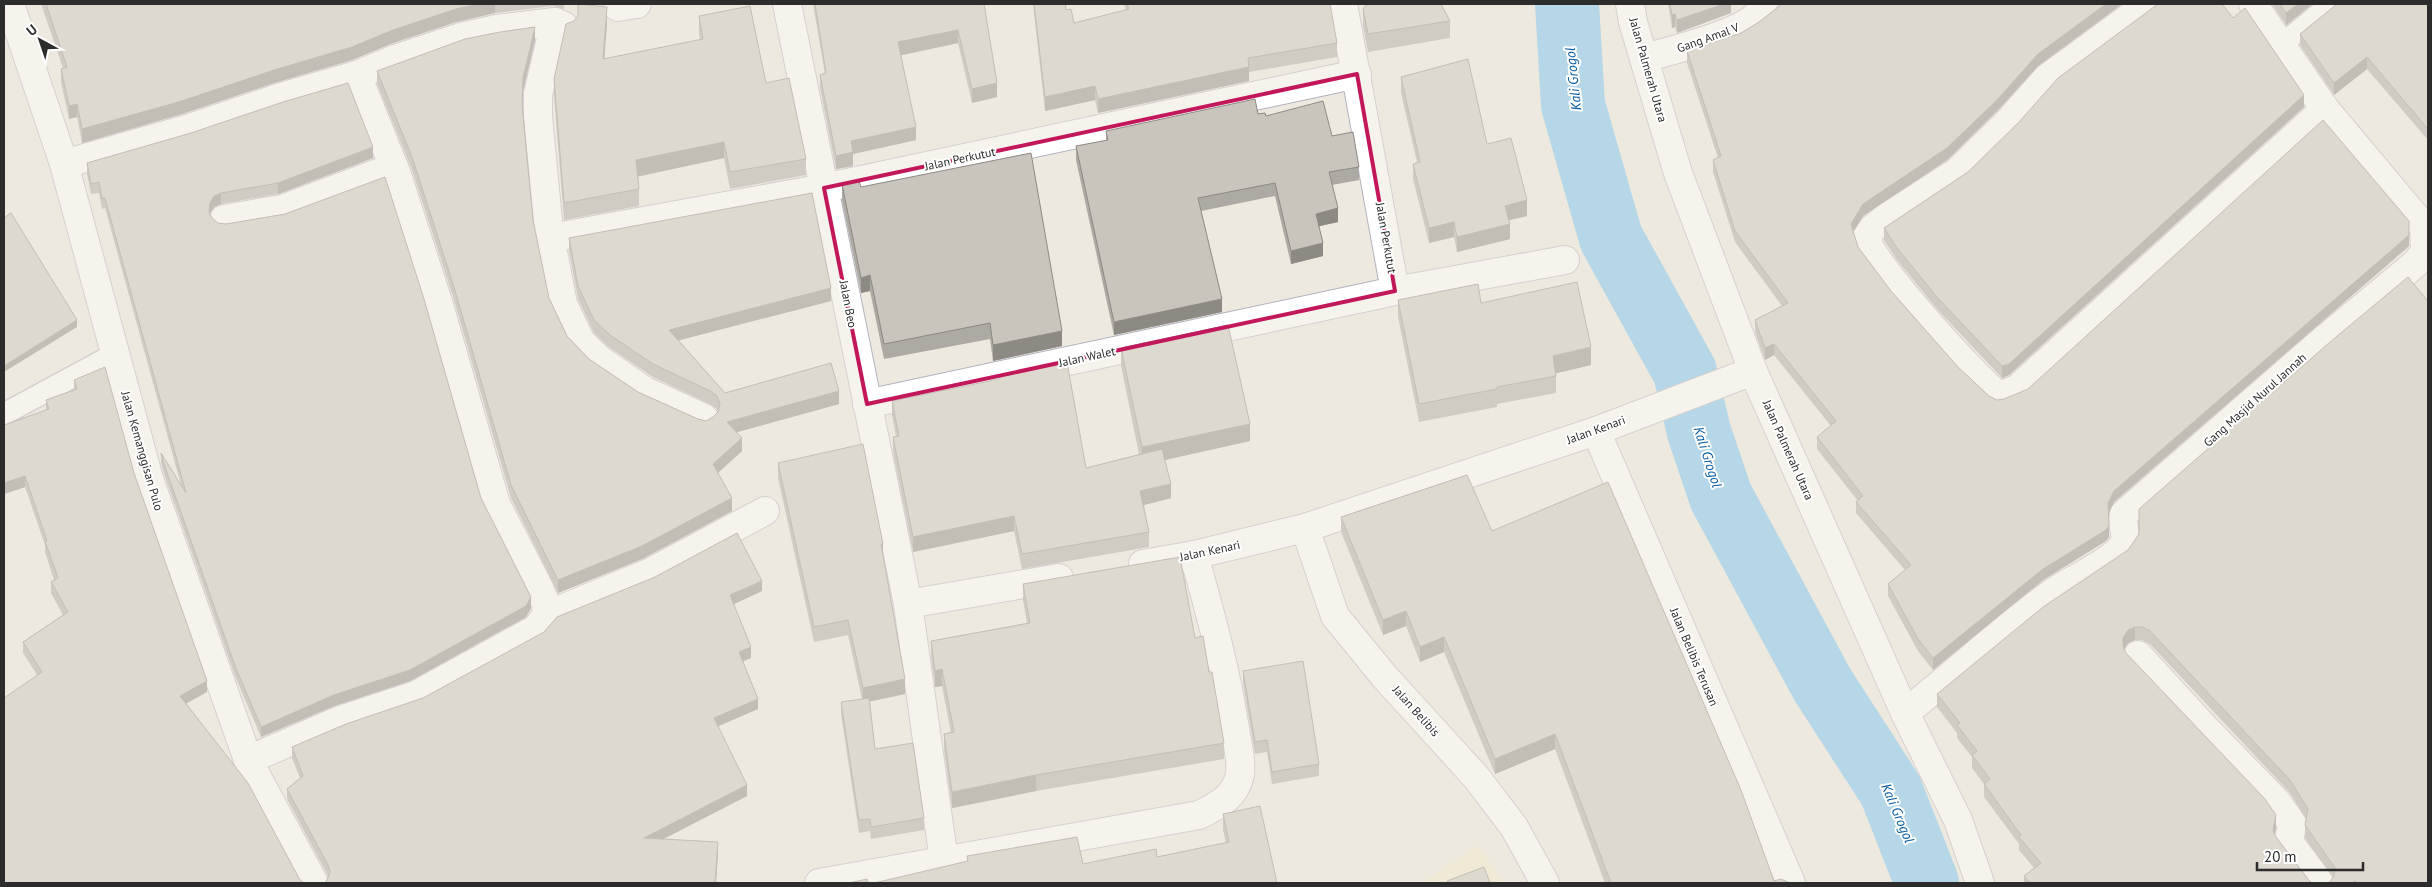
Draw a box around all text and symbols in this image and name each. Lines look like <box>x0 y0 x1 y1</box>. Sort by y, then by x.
north arrow <box>15 15 65 65</box>
street label: Jalan Palmerah Utara <box>1626 15 1671 124</box>
street label: Gang Amal V <box>1675 19 1741 56</box>
text: U <box>22 20 41 40</box>
water label: Kali Grogol <box>1561 46 1585 111</box>
street label: Jalan Perkutut <box>922 144 997 174</box>
street label: Jalan Perkutut <box>1373 200 1400 275</box>
street label: Jalan Beo <box>836 278 860 329</box>
street label: Jalan Walet <box>1056 343 1117 370</box>
street label: Gang Masjid Nurul Jannah <box>2200 350 2309 450</box>
street label: Jalan Kemanggisan Pulo <box>118 389 167 512</box>
street label: Jalan Palmerah Utara <box>1759 397 1817 502</box>
street label: Jalan Kenari <box>1564 412 1627 447</box>
water label: Kali Grogol <box>1690 424 1726 490</box>
street label: Jalan Kenari <box>1177 537 1241 564</box>
street label: Jalan Belibis Terusan <box>1667 604 1722 708</box>
street label: Jalan Belibis <box>1389 681 1443 739</box>
water label: Kali Grogol <box>1877 780 1919 846</box>
scale bar <box>2257 840 2363 872</box>
text: 20 m <box>2264 847 2297 866</box>

